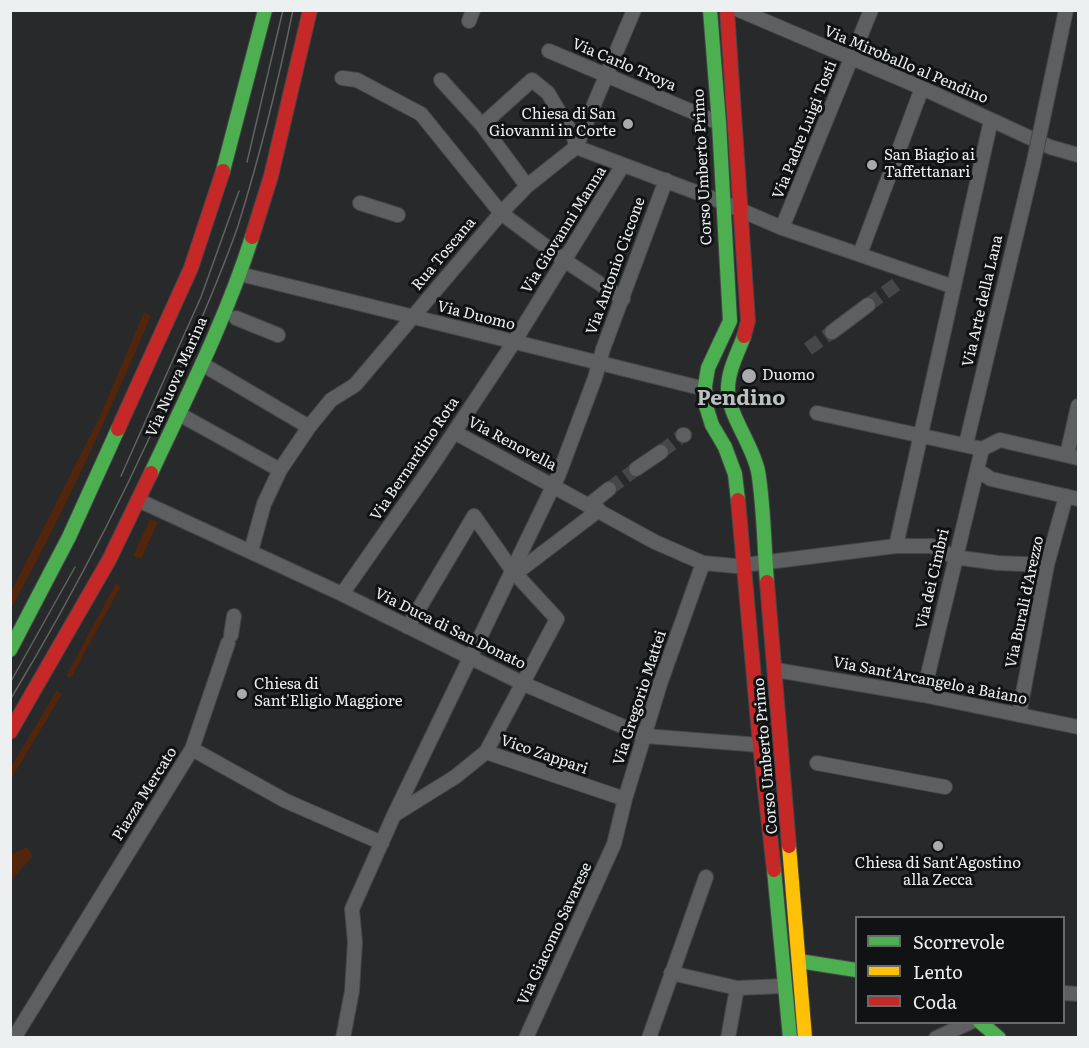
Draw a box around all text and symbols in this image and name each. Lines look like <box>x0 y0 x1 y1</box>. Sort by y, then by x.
street label: Via Miroballo al Pendino <box>821 22 991 108</box>
street label: Via Carlo Troya <box>569 35 679 95</box>
street label: Via Padre Luigi Tosti <box>769 58 841 202</box>
street label: Corso Umberto Primo <box>690 88 716 246</box>
place label: Chiesa di San Giovanni in Corte <box>489 106 616 141</box>
marker: Chiesa di San Giovanni in Corte <box>621 117 635 131</box>
place label: San Biagio ai Taffettanari <box>884 147 975 182</box>
marker: San Biagio ai Taffettanari <box>865 158 879 172</box>
street label: Via Giovanni Manna <box>518 163 610 297</box>
street label: Via Antonio Ciccone <box>583 195 649 337</box>
street label: Rua Toscana <box>408 214 480 294</box>
street label: Via Arte della Lana <box>959 233 1007 369</box>
street label: Via Duomo <box>435 298 517 334</box>
street label: Via Nuova Marina <box>142 314 212 440</box>
marker: Duomo <box>740 367 758 385</box>
place label: Duomo <box>762 367 815 385</box>
district label: Pendino <box>697 386 785 412</box>
street label: Via Bernardino Rota <box>367 394 463 524</box>
street label: Via Renovella <box>465 413 559 475</box>
street label: Via dei Cimbri <box>913 527 953 631</box>
street label: Via Burali d'Arezzo <box>1002 534 1048 670</box>
street label: Via Duca di San Donato <box>372 585 528 673</box>
street label: Via Gregorio Mattei <box>610 628 670 768</box>
street label: Via Sant'Arcangelo a Baiano <box>831 653 1029 709</box>
place label: Chiesa di Sant'Eligio Maggiore <box>254 676 402 711</box>
street label: Corso Umberto Primo <box>750 677 782 835</box>
marker: Chiesa di Sant'Eligio Maggiore <box>235 687 249 701</box>
street label: Vico Zappari <box>498 732 590 778</box>
street label: Piazza Mercato <box>109 744 181 844</box>
marker: Chiesa di Sant'Agostino alla Zecca <box>931 839 945 853</box>
place label: Chiesa di Sant'Agostino alla Zecca <box>855 855 1021 890</box>
street label: Via Giacomo Savarese <box>514 860 596 1008</box>
legend <box>855 916 1065 1024</box>
text: Scorrevole <box>913 928 1005 955</box>
text: Lento <box>913 958 963 985</box>
text: Coda <box>913 988 957 1015</box>

